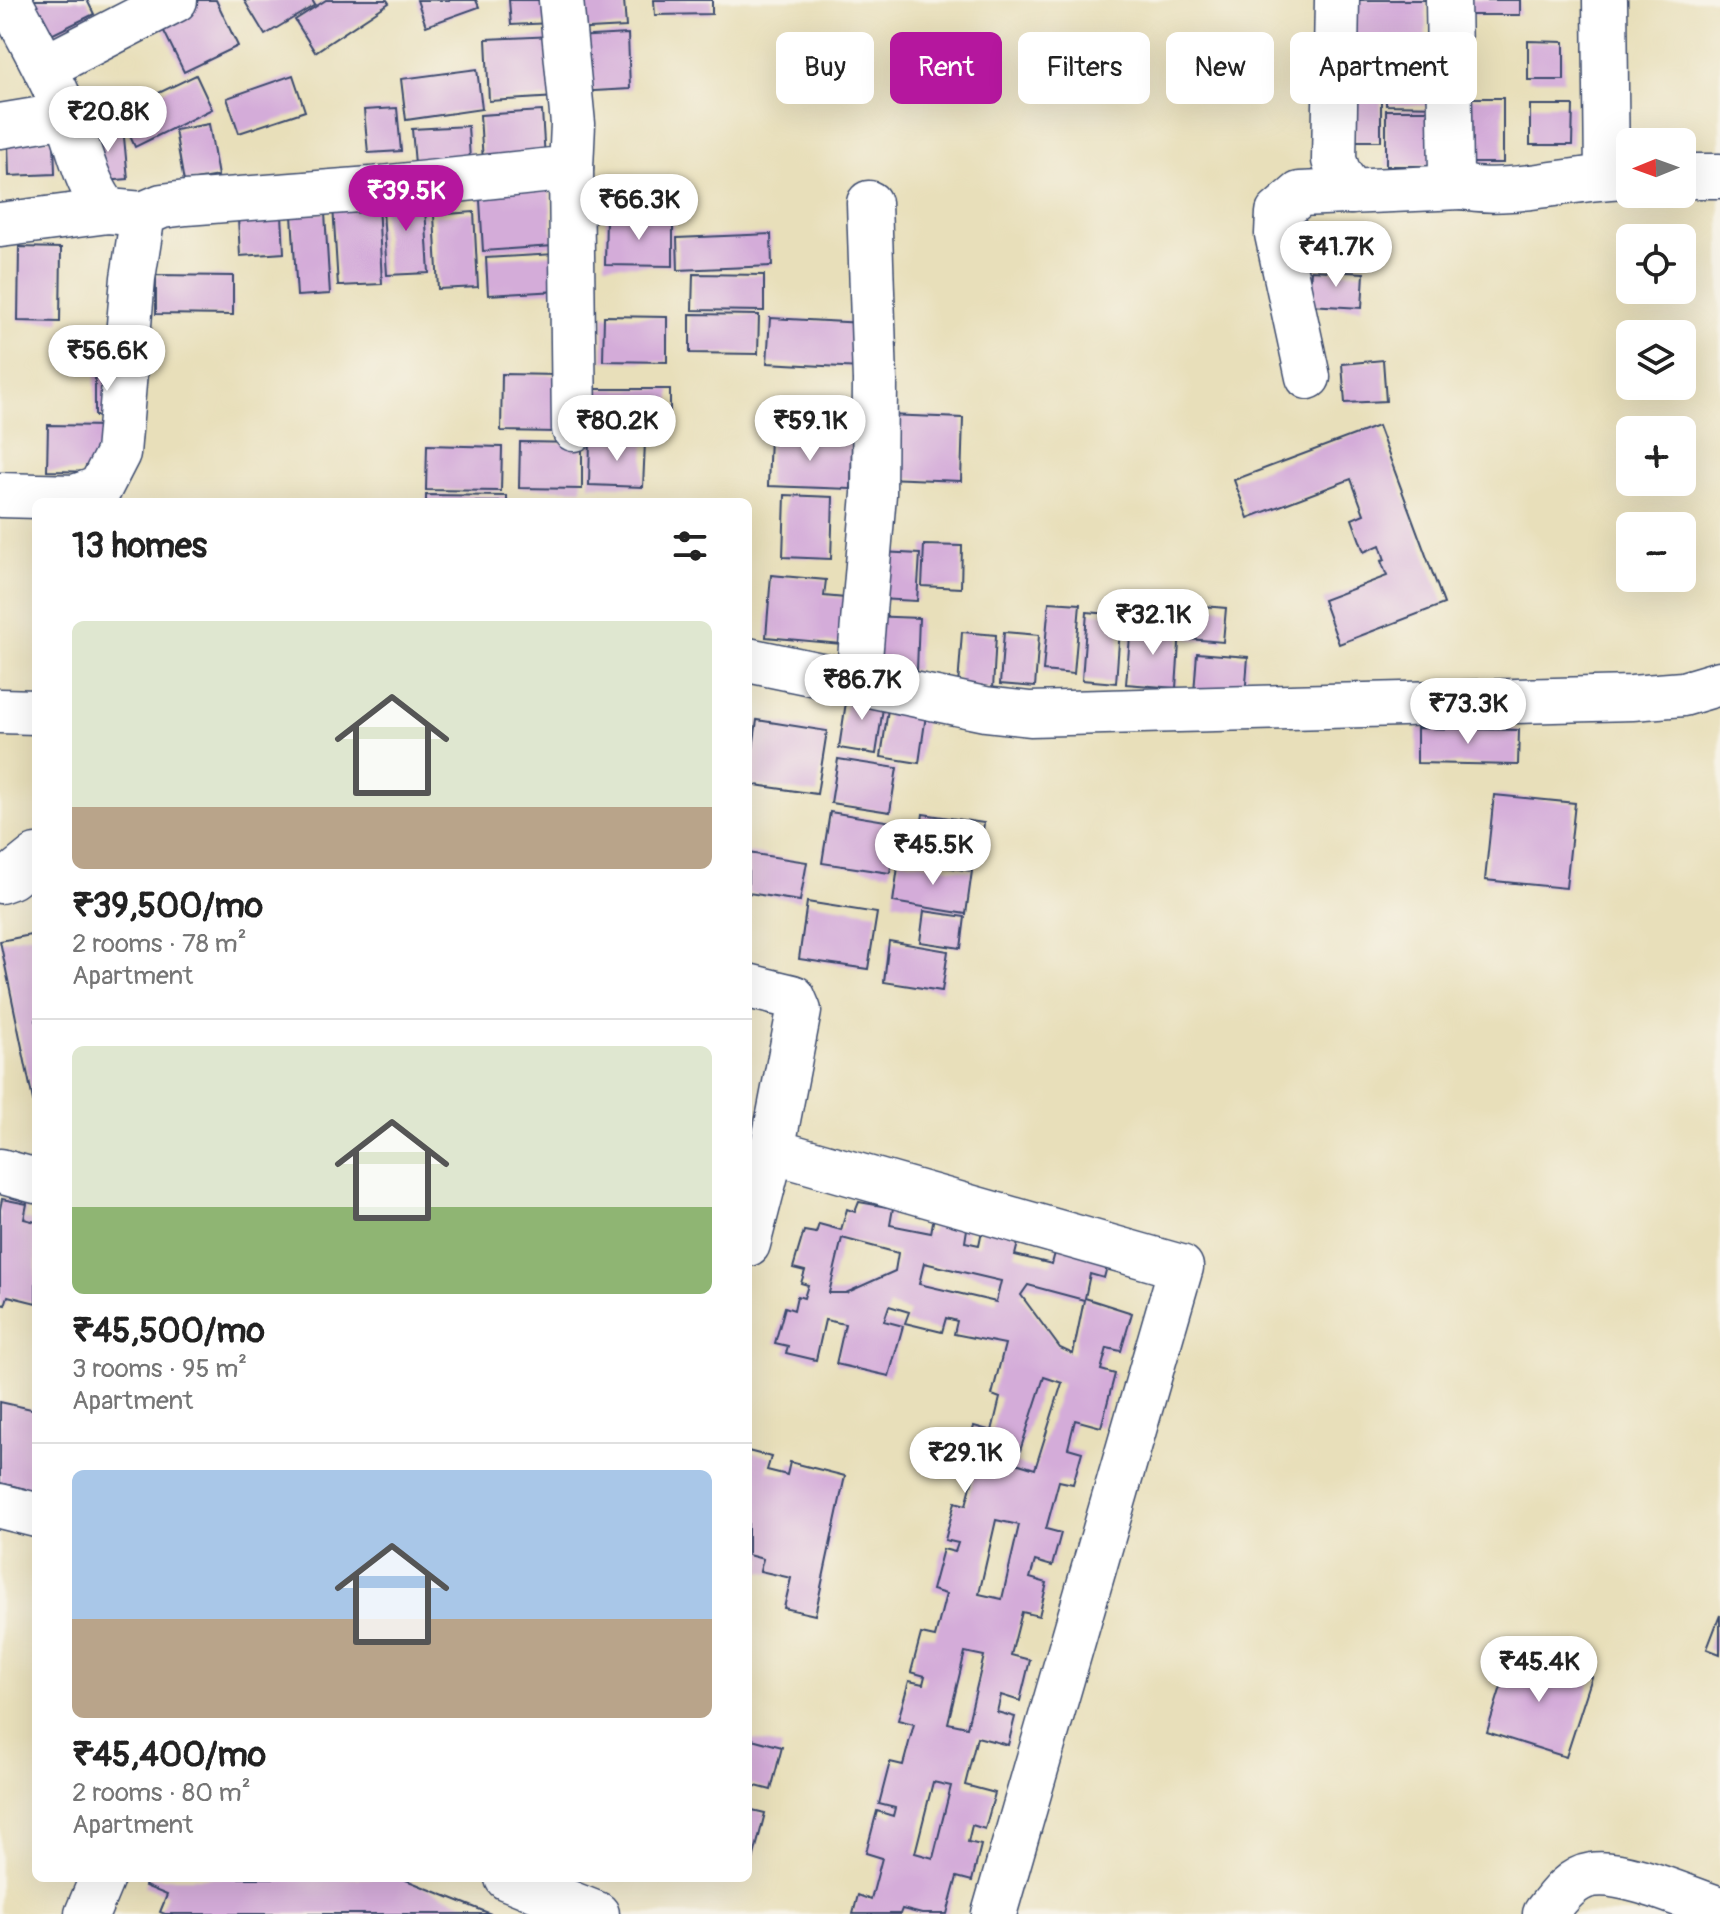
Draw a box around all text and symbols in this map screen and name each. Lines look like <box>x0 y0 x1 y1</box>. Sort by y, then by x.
chip: Buy <box>776 32 874 104</box>
chip: Rent <box>890 32 1002 104</box>
chip: Filters <box>1018 32 1150 104</box>
chip: New <box>1166 32 1274 104</box>
chip: Apartment <box>1290 32 1477 104</box>
pin: ₹20.8K <box>43 86 173 154</box>
text: ₹20.8K <box>67 96 149 128</box>
north arrow <box>1616 128 1696 208</box>
map controls <box>1616 128 1696 592</box>
pin: ₹39.5K <box>341 165 471 233</box>
pin: ₹66.3K <box>574 174 704 242</box>
text: ₹39.5K <box>367 175 445 207</box>
text: ₹66.3K <box>598 184 680 216</box>
pin: ₹41.7K <box>1271 221 1401 289</box>
button: locate <box>1616 224 1696 304</box>
text: ₹41.7K <box>1298 231 1374 263</box>
button: layers <box>1616 320 1696 400</box>
pin: ₹56.6K <box>42 325 172 393</box>
text: ₹56.6K <box>66 335 148 367</box>
pin: ₹80.2K <box>552 395 682 463</box>
pin: ₹59.1K <box>745 395 875 463</box>
text: ₹80.2K <box>576 405 658 437</box>
text: ₹59.1K <box>773 405 847 437</box>
button: + <box>1616 416 1696 496</box>
button: − <box>1616 512 1696 592</box>
icon: filters <box>668 524 712 568</box>
text: 13 homes <box>72 525 207 568</box>
pin: ₹32.1K <box>1088 589 1218 657</box>
text: ₹32.1K <box>1115 599 1191 631</box>
pin: ₹86.7K <box>797 654 927 722</box>
text: ₹86.7K <box>823 664 901 696</box>
icon: home <box>320 673 464 817</box>
pin: ₹73.3K <box>1403 678 1533 746</box>
text: ₹73.3K <box>1428 688 1508 720</box>
pin: ₹45.5K <box>868 819 998 887</box>
text: ₹45.5K <box>893 829 973 861</box>
text: ₹39,500/mo <box>72 885 263 928</box>
text: 2 rooms · 78 m² <box>72 928 247 960</box>
text: Apartment <box>72 960 193 992</box>
icon: home <box>320 1098 464 1242</box>
text: ₹45,500/mo <box>72 1310 265 1353</box>
text: 3 rooms · 95 m² <box>72 1353 247 1385</box>
text: Apartment <box>72 1385 193 1417</box>
pin: ₹29.1K <box>900 1427 1030 1495</box>
text: ₹29.1K <box>927 1437 1003 1469</box>
icon: home <box>320 1522 464 1666</box>
pin: ₹45.4K <box>1474 1636 1604 1704</box>
text: ₹45.4K <box>1498 1646 1580 1678</box>
text: ₹45,400/mo <box>72 1734 266 1777</box>
text: 2 rooms · 80 m² <box>72 1777 251 1809</box>
text: Apartment <box>72 1809 193 1841</box>

